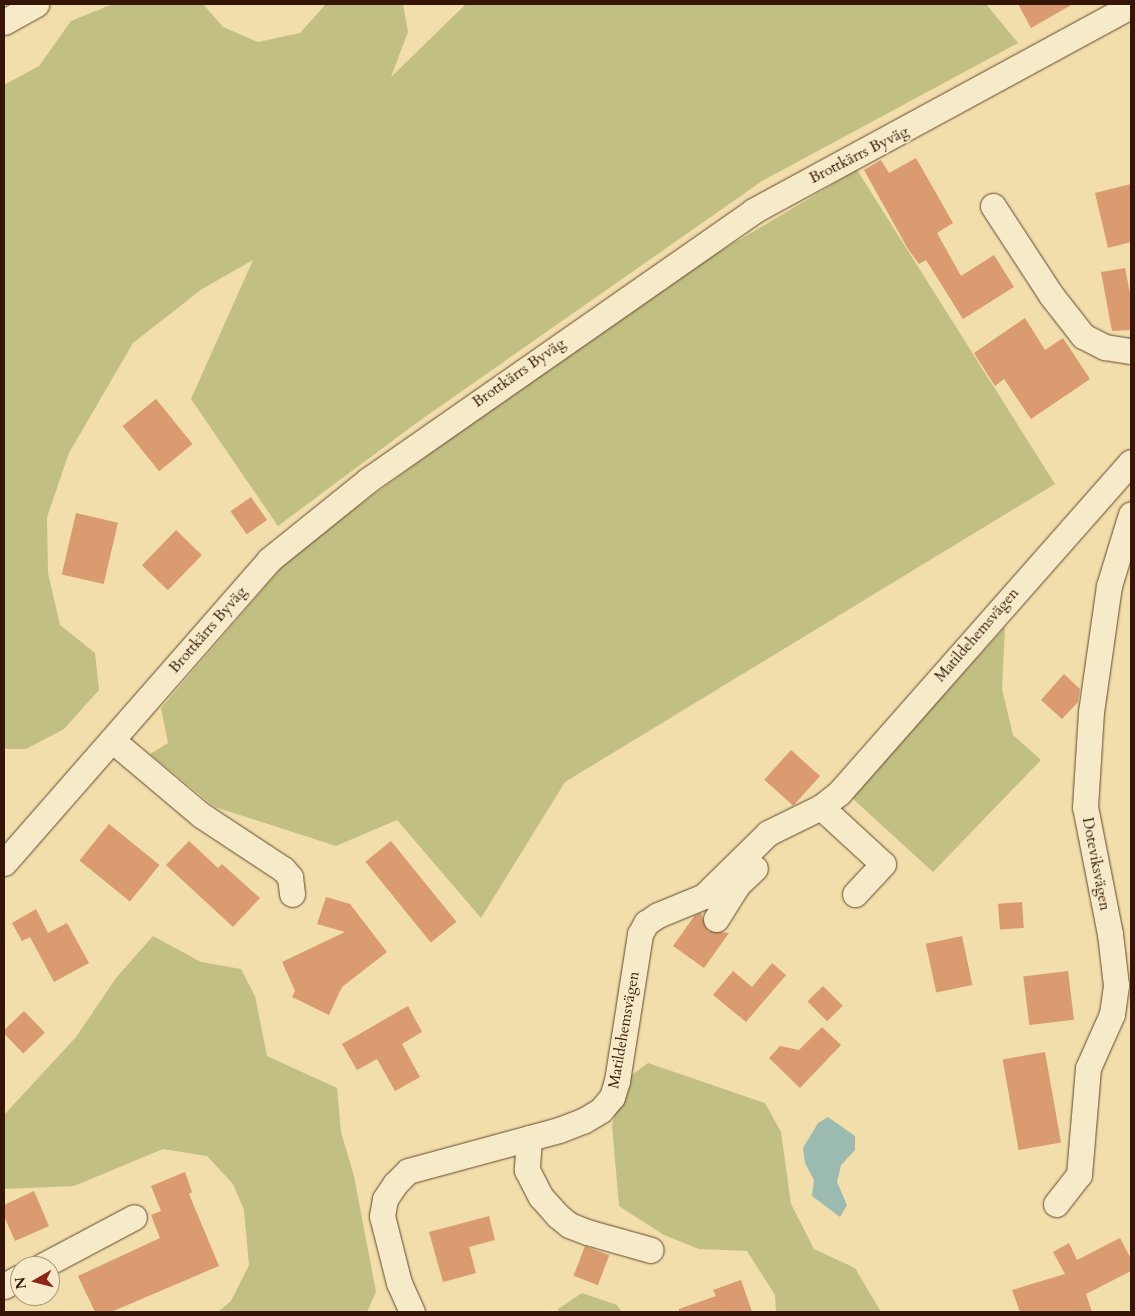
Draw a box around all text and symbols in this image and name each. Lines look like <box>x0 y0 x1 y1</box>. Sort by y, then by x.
street label: Brottkärrs Byväg <box>807 122 911 188</box>
street label: Brottkärrs Byväg <box>469 334 569 412</box>
street label: Brottkärrs Byväg <box>166 583 250 677</box>
street label: Matildehemsvägen <box>931 584 1023 686</box>
street label: Doteviksvägen <box>1078 816 1114 912</box>
street label: Matildehemsvägen <box>605 970 643 1090</box>
north arrow <box>10 1256 60 1306</box>
text: N <box>10 1276 31 1290</box>

